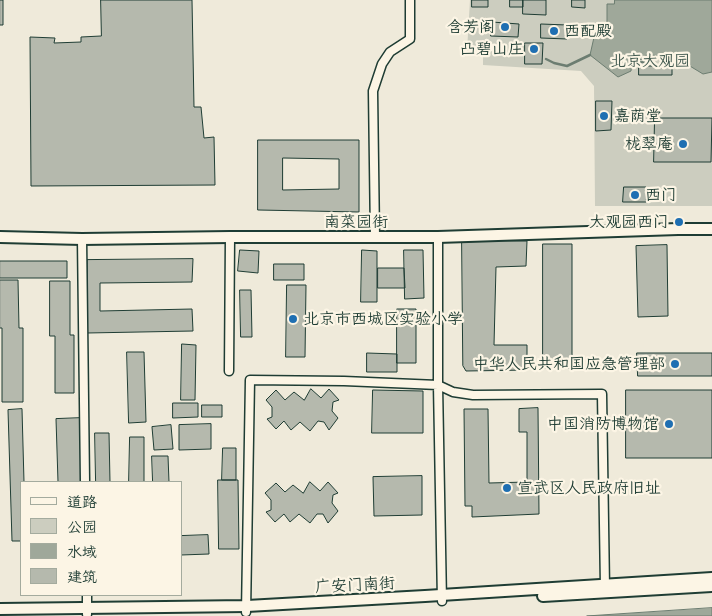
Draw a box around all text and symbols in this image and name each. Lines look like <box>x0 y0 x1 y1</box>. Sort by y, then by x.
place label: 含芳阁 <box>447 17 495 37</box>
marker: 含芳阁 <box>499 21 511 33</box>
place label: 西配殿 <box>564 21 612 41</box>
marker: 西配殿 <box>548 25 560 37</box>
place label: 凸碧山庄 <box>460 39 524 59</box>
marker: 凸碧山庄 <box>528 43 540 55</box>
park label: 北京大观园 <box>610 51 690 71</box>
place label: 嘉荫堂 <box>614 106 662 126</box>
marker: 嘉荫堂 <box>598 110 610 122</box>
place label: 栊翠庵 <box>625 134 673 154</box>
marker: 栊翠庵 <box>677 138 689 150</box>
place label: 西门 <box>645 185 677 205</box>
marker: 西门 <box>629 189 641 201</box>
street label: 南菜园街 <box>324 212 388 232</box>
place label: 大观园西门 <box>589 212 669 232</box>
marker: 大观园西门 <box>673 216 685 228</box>
place label: 北京市西城区实验小学 <box>303 309 463 329</box>
marker: 北京市西城区实验小学 <box>287 313 299 325</box>
place label: 中华人民共和国应急管理部 <box>473 354 665 374</box>
marker: 中华人民共和国应急管理部 <box>669 358 681 370</box>
place label: 中国消防博物馆 <box>547 414 659 434</box>
marker: 中国消防博物馆 <box>663 418 675 430</box>
place label: 宣武区人民政府旧址 <box>517 478 661 498</box>
legend <box>20 481 182 596</box>
marker: 宣武区人民政府旧址 <box>501 482 513 494</box>
text: 道路 <box>67 491 97 511</box>
text: 公园 <box>67 516 97 536</box>
text: 水域 <box>67 541 97 561</box>
text: 建筑 <box>67 566 97 586</box>
street label: 广安门南街 <box>315 573 395 597</box>

